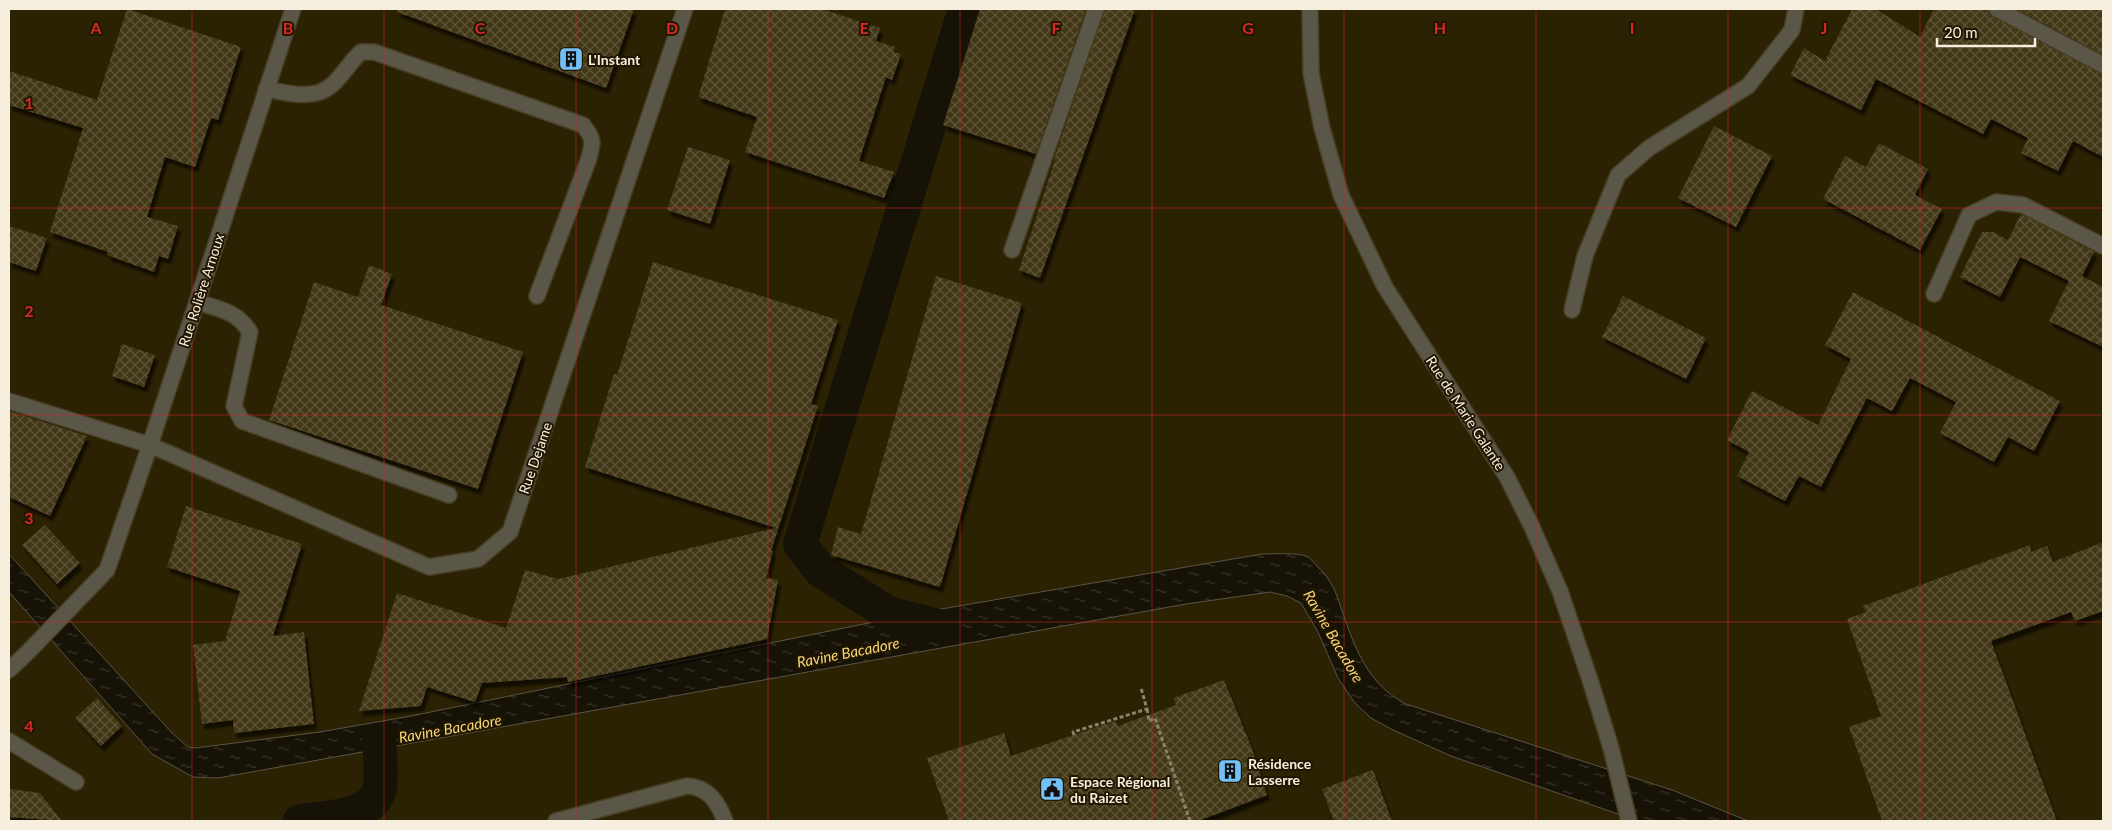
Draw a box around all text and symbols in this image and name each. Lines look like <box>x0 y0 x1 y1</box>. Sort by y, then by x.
scale bar <box>1937 15 2034 47</box>
text: A <box>89 18 102 37</box>
text: B <box>283 18 293 37</box>
text: C <box>475 18 486 37</box>
text: D <box>666 18 678 37</box>
text: E <box>859 18 869 37</box>
text: F <box>1051 18 1061 37</box>
text: G <box>1242 18 1254 37</box>
text: H <box>1434 18 1446 37</box>
text: I <box>1630 18 1634 37</box>
text: J <box>1821 18 1827 37</box>
text: 20 m <box>1944 23 1978 41</box>
building icon: L'Instant <box>558 46 584 72</box>
place label: L'Instant <box>588 51 641 68</box>
text: 1 <box>24 93 34 112</box>
street label: Rue Rolière Arnoux <box>175 231 227 349</box>
text: 2 <box>24 301 34 320</box>
street label: Rue de Marie Galante <box>1423 353 1509 473</box>
street label: Rue Dejame <box>515 420 555 496</box>
text: 3 <box>24 508 34 527</box>
water label: Ravine Bacadore <box>1300 586 1368 686</box>
water label: Ravine Bacadore <box>795 633 901 671</box>
water label: Ravine Bacadore <box>397 710 503 746</box>
text: 4 <box>24 716 34 735</box>
place label: Résidence Lasserre <box>1248 755 1312 788</box>
building icon: Résidence Lasserre <box>1217 758 1243 784</box>
place label: Espace Régional du Raizet <box>1070 773 1170 806</box>
public building icon: Espace Régional du Raizet <box>1039 776 1065 802</box>

